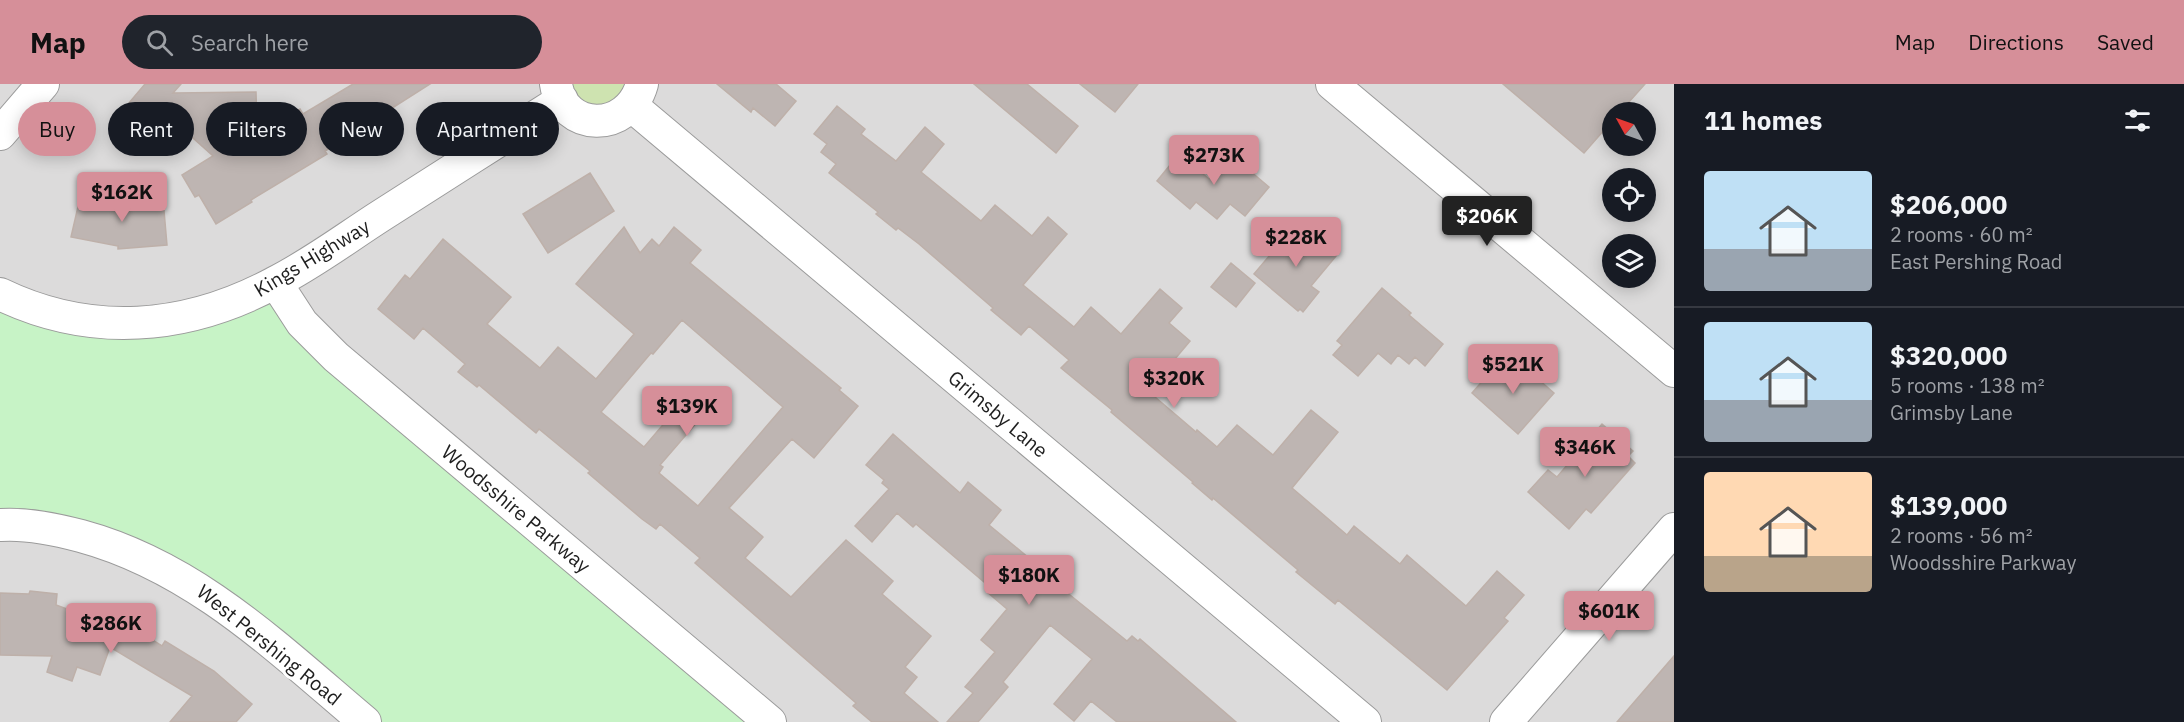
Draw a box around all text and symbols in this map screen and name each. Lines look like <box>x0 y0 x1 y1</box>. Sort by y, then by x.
search box <box>122 15 542 69</box>
text: Map <box>30 24 86 61</box>
icon: search <box>143 26 176 59</box>
text: Search here <box>191 28 309 57</box>
text: Map <box>1895 28 1935 56</box>
text: Directions <box>1968 28 2064 56</box>
text: Saved <box>2097 28 2154 56</box>
chip: Buy <box>18 102 96 156</box>
chip: Rent <box>108 102 194 156</box>
chip: Filters <box>206 102 307 156</box>
chip: New <box>319 102 404 156</box>
chip: Apartment <box>416 102 559 156</box>
north arrow <box>1602 102 1656 156</box>
map controls <box>1602 102 1656 288</box>
text: 11 homes <box>1704 103 1822 137</box>
icon: filters <box>2121 104 2154 137</box>
pin: $273K <box>1172 135 1256 186</box>
text: $273K <box>1183 141 1245 168</box>
button: locate <box>1602 168 1656 222</box>
pin: $162K <box>80 172 164 223</box>
text: $162K <box>91 178 153 205</box>
text: $206,000 <box>1890 187 2007 221</box>
icon: home <box>1752 195 1824 267</box>
pin: $206K <box>1445 196 1529 247</box>
text: $206K <box>1456 202 1518 229</box>
street label: Kings Highway <box>249 212 375 303</box>
pin: $228K <box>1254 217 1338 268</box>
text: 2 rooms · 60 m² <box>1890 221 2033 248</box>
text: $228K <box>1265 223 1327 250</box>
button: layers <box>1602 234 1656 288</box>
text: East Pershing Road <box>1890 248 2062 275</box>
text: $320,000 <box>1890 338 2007 372</box>
pin: $521K <box>1471 344 1555 395</box>
icon: home <box>1752 346 1824 418</box>
text: $521K <box>1482 350 1544 377</box>
pin: $320K <box>1132 358 1216 409</box>
street label: Grimsby Lane <box>943 364 1054 463</box>
text: $320K <box>1143 364 1205 391</box>
text: 5 rooms · 138 m² <box>1890 372 2045 399</box>
pin: $139K <box>645 386 729 437</box>
text: $139K <box>656 392 718 419</box>
text: Grimsby Lane <box>1890 399 2013 426</box>
pin: $346K <box>1543 427 1627 478</box>
text: $346K <box>1554 433 1616 460</box>
street label: Woodsshire Parkway <box>436 438 596 579</box>
text: $139,000 <box>1890 488 2007 522</box>
icon: home <box>1752 496 1824 568</box>
text: 2 rooms · 56 m² <box>1890 522 2033 549</box>
text: Woodsshire Parkway <box>1890 549 2076 576</box>
pin: $180K <box>987 555 1071 606</box>
text: $180K <box>998 561 1060 588</box>
street label: West Pershing Road <box>191 578 347 711</box>
pin: $601K <box>1567 591 1651 642</box>
text: $601K <box>1578 597 1640 624</box>
pin: $286K <box>69 603 153 654</box>
text: $286K <box>80 609 142 636</box>

